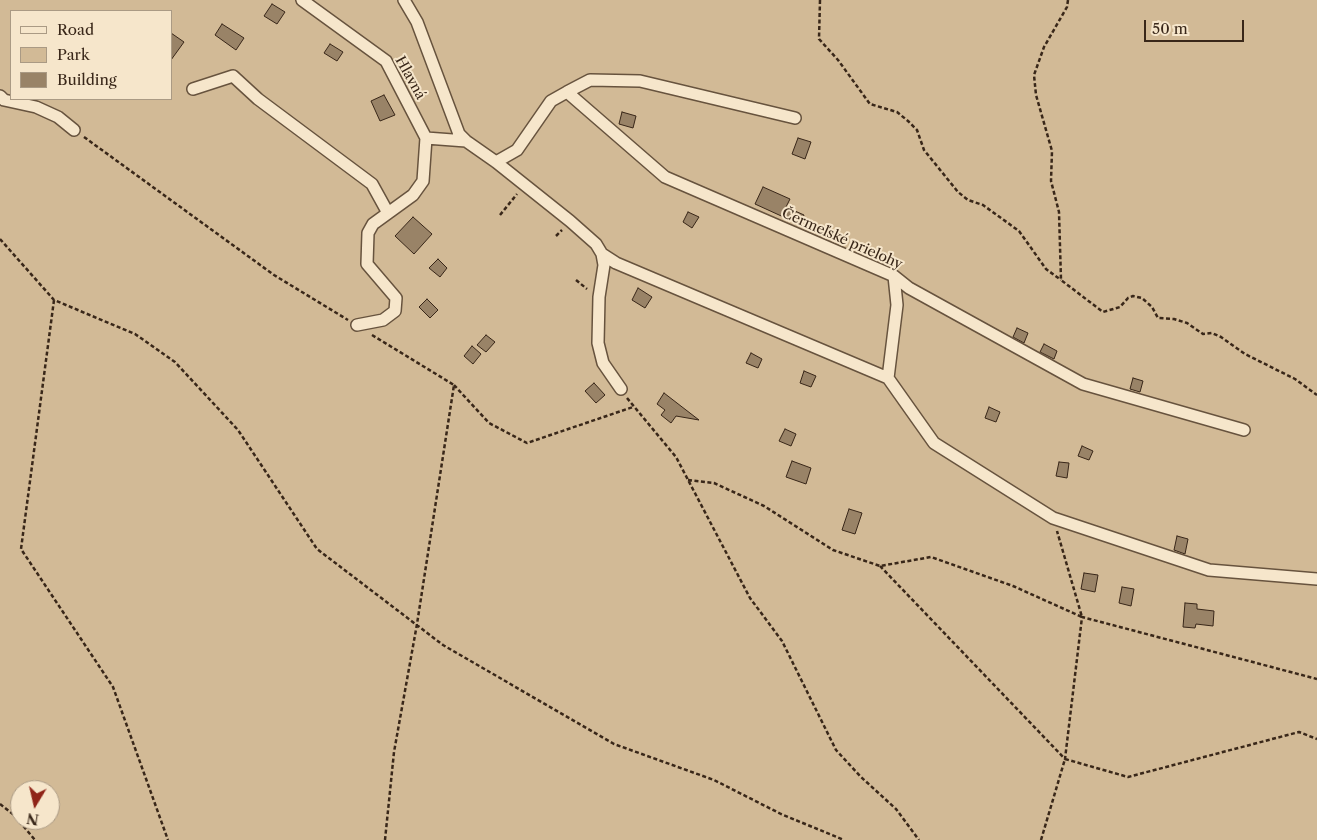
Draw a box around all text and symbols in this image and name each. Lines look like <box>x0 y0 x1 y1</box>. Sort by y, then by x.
legend <box>10 10 172 100</box>
scale bar <box>1147 10 1247 42</box>
text: 50 m <box>1152 19 1188 38</box>
text: Road <box>57 20 94 39</box>
text: Park <box>57 45 90 64</box>
street label: Hlavná <box>391 53 429 103</box>
text: Building <box>57 70 117 89</box>
street label: Čermeľské prielohy <box>779 205 905 273</box>
north arrow <box>10 780 60 830</box>
text: N <box>25 809 40 829</box>

